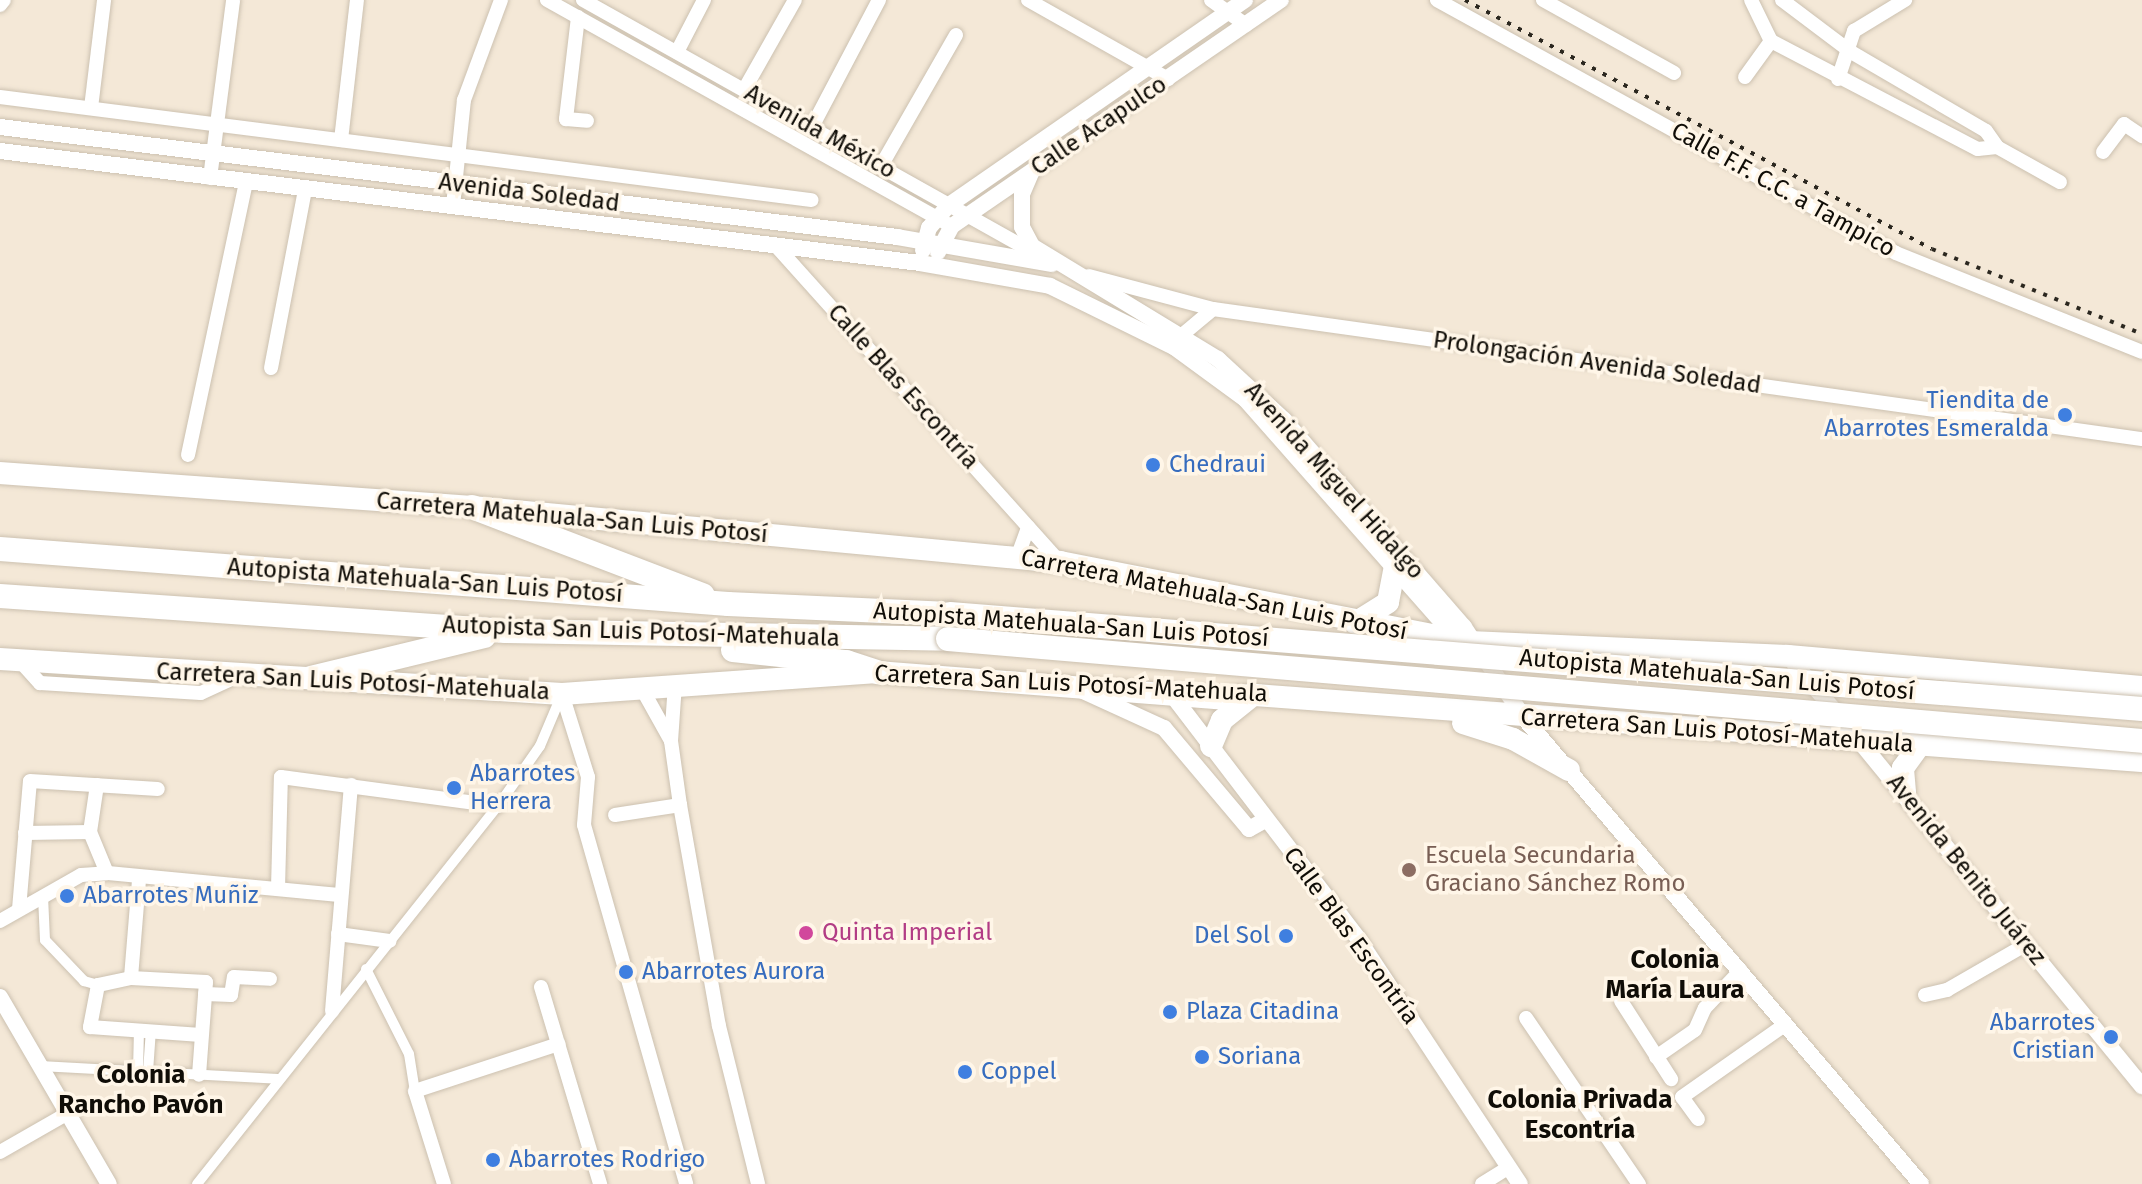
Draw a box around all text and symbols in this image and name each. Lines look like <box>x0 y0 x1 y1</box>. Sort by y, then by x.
street label: Calle Acapulco <box>1026 70 1172 182</box>
street label: Avenida México <box>740 79 900 185</box>
street label: Calle F.F. C.C. a Tampico <box>1666 116 1900 264</box>
street label: Avenida Soledad <box>437 168 621 218</box>
street label: Calle Blas Escontría <box>821 299 985 475</box>
street label: Prolongación Avenida Soledad <box>1431 326 1763 400</box>
street label: Avenida Miguel Hidalgo <box>1238 377 1430 585</box>
place label: Tiendita de Abarrotes Esmeralda <box>1824 387 2049 443</box>
marker: Tiendita de Abarrotes Esmeralda <box>2056 406 2074 424</box>
place label: Chedraui <box>1169 451 1266 479</box>
marker: Chedraui <box>1144 456 1162 474</box>
street label: Carretera Matehuala-San Luis Potosí <box>375 487 769 549</box>
street label: Carretera Matehuala-San Luis Potosí <box>1018 543 1410 647</box>
street label: Autopista Matehuala-San Luis Potosí <box>226 553 624 609</box>
street label: Autopista Matehuala-San Luis Potosí <box>872 597 1270 653</box>
street label: Autopista San Luis Potosí-Matehuala <box>442 611 840 653</box>
street label: Autopista Matehuala-San Luis Potosí <box>1518 643 1916 707</box>
street label: Carretera San Luis Potosí-Matehuala <box>156 657 550 707</box>
street label: Carretera San Luis Potosí-Matehuala <box>874 659 1268 709</box>
street label: Carretera San Luis Potosí-Matehuala <box>1519 703 1915 759</box>
place label: Abarrotes Herrera <box>470 760 575 816</box>
street label: Avenida Benito Juárez <box>1880 769 2052 971</box>
marker: Abarrotes Herrera <box>445 779 463 797</box>
street label: Calle Blas Escontría <box>1277 842 1425 1030</box>
place label: Escuela Secundaria Graciano Sánchez Romo <box>1425 842 1686 898</box>
marker: Escuela Secundaria Graciano Sánchez Romo <box>1400 861 1418 879</box>
place label: Abarrotes Muñiz <box>83 882 259 910</box>
marker: Abarrotes Muñiz <box>58 887 76 905</box>
place label: Quinta Imperial <box>822 919 992 947</box>
place label: Del Sol <box>1194 922 1270 950</box>
marker: Quinta Imperial <box>797 924 815 942</box>
marker: Del Sol <box>1277 927 1295 945</box>
district label: Colonia María Laura <box>1606 944 1744 1006</box>
place label: Abarrotes Aurora <box>642 958 825 986</box>
marker: Abarrotes Aurora <box>617 963 635 981</box>
place label: Plaza Citadina <box>1186 998 1339 1026</box>
marker: Plaza Citadina <box>1161 1003 1179 1021</box>
place label: Abarrotes Cristian <box>1990 1009 2095 1065</box>
marker: Abarrotes Cristian <box>2102 1028 2120 1046</box>
place label: Soriana <box>1218 1043 1301 1071</box>
marker: Soriana <box>1193 1048 1211 1066</box>
place label: Coppel <box>981 1058 1057 1086</box>
district label: Colonia Rancho Pavón <box>58 1059 224 1120</box>
marker: Coppel <box>956 1063 974 1081</box>
district label: Colonia Privada Escontría <box>1488 1084 1672 1146</box>
place label: Abarrotes Rodrigo <box>509 1146 705 1174</box>
marker: Abarrotes Rodrigo <box>484 1151 502 1169</box>

